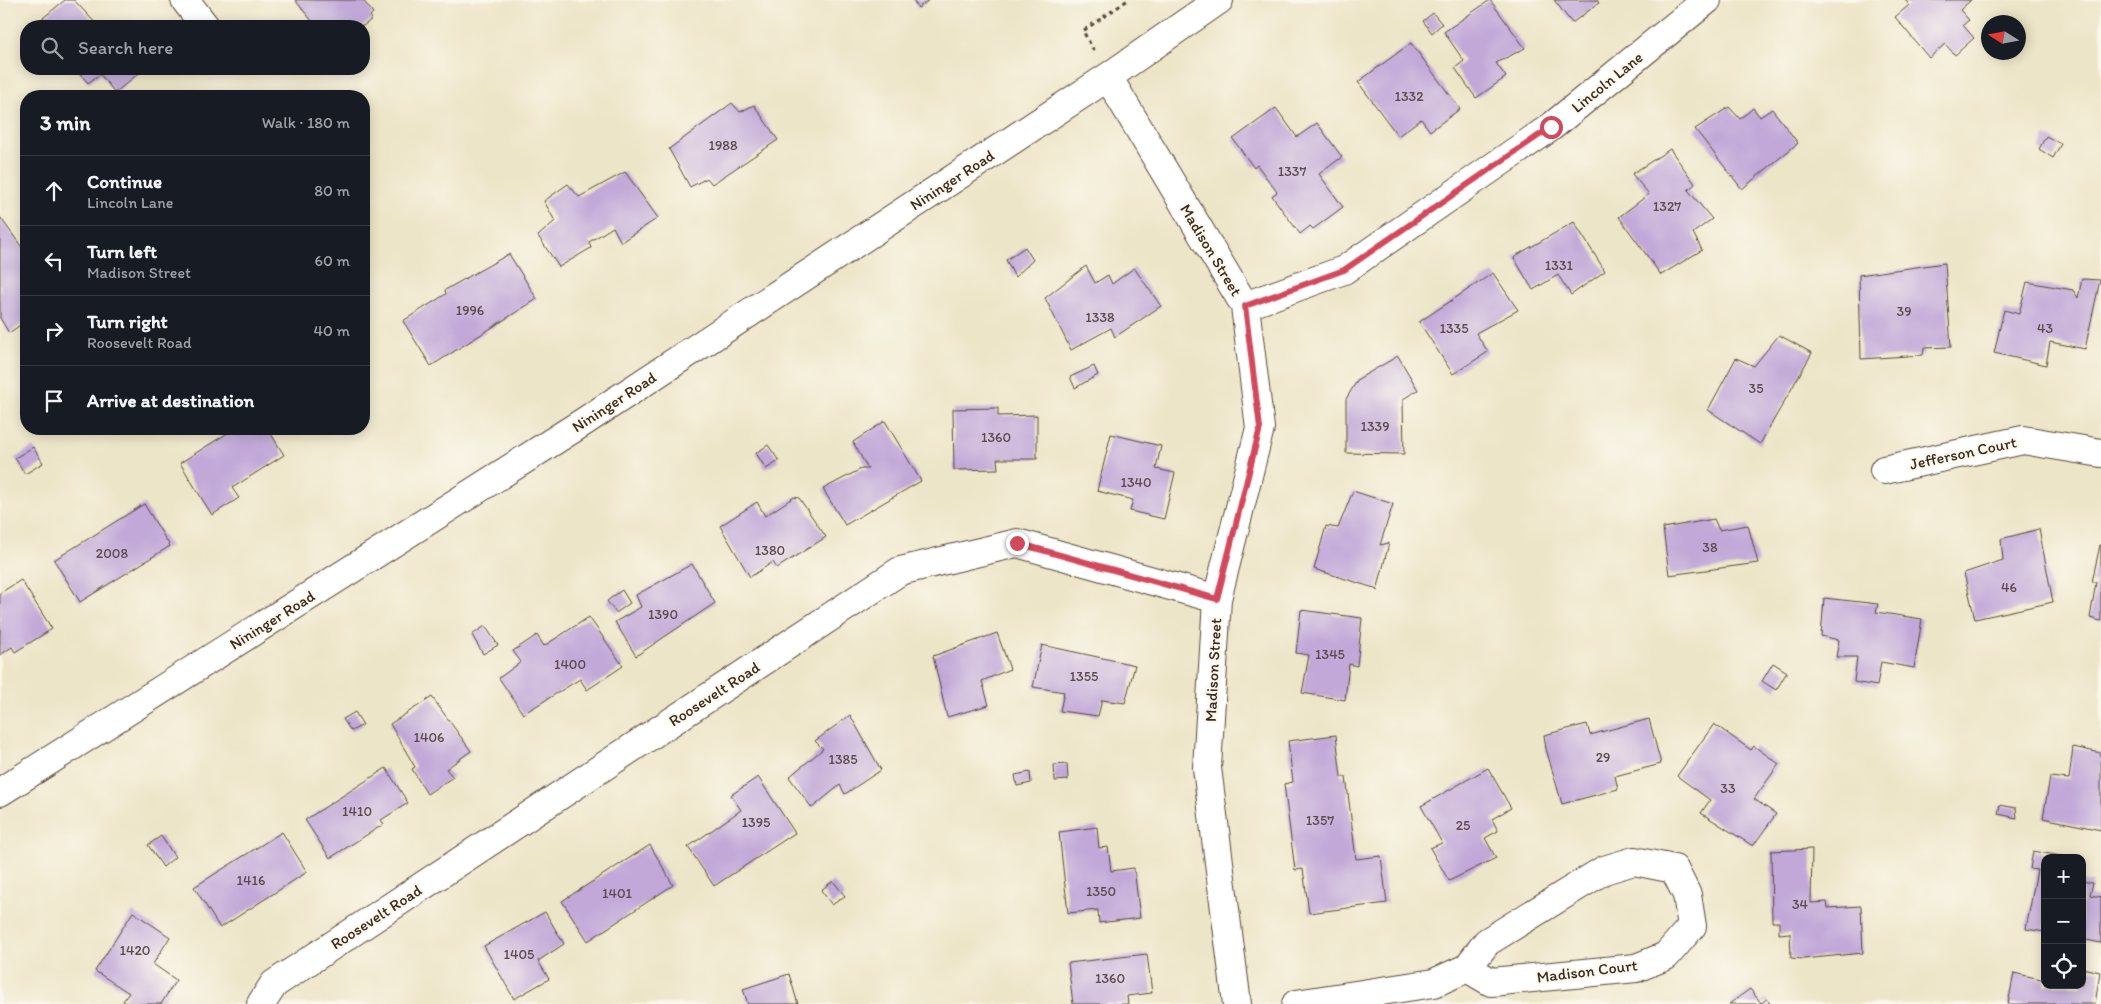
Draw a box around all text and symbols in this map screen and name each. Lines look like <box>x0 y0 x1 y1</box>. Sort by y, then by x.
north arrow <box>1981 15 2026 60</box>
search box <box>20 20 370 75</box>
icon: search <box>38 34 66 62</box>
text: Search here <box>78 36 173 59</box>
street label: Lincoln Lane <box>1567 47 1647 117</box>
house number: 1332 <box>1394 88 1424 105</box>
text: 3 min <box>40 110 90 135</box>
text: Walk · 180 m <box>262 113 350 132</box>
route start <box>1540 116 1563 139</box>
house number: 1988 <box>708 137 738 154</box>
street label: Nininger Road <box>906 145 998 214</box>
house number: 1337 <box>1278 163 1306 180</box>
text: Continue <box>87 170 162 193</box>
icon: ahead <box>40 177 68 205</box>
text: 80 m <box>314 181 350 200</box>
text: Lincoln Lane <box>87 193 173 212</box>
house number: 1327 <box>1653 198 1681 215</box>
street label: Madison Street <box>1176 201 1246 299</box>
text: Turn left <box>87 240 157 263</box>
icon: left <box>40 247 68 275</box>
text: 60 m <box>315 251 350 270</box>
house number: 1331 <box>1545 257 1574 274</box>
text: Madison Street <box>87 263 191 282</box>
house number: 1996 <box>456 302 484 319</box>
house number: 39 <box>1897 303 1911 320</box>
house number: 1338 <box>1085 309 1115 326</box>
text: Turn right <box>87 310 168 333</box>
icon: right <box>40 317 68 345</box>
house number: 1335 <box>1439 320 1469 337</box>
house number: 43 <box>2037 320 2053 337</box>
text: 40 m <box>313 321 350 340</box>
text: Roosevelt Road <box>87 333 192 352</box>
street label: Nininger Road <box>568 367 660 436</box>
house number: 35 <box>1749 380 1763 397</box>
icon: arrive <box>40 387 68 415</box>
text: Arrive at destination <box>87 389 254 412</box>
house number: 1339 <box>1360 418 1390 435</box>
house number: 1360 <box>981 429 1011 446</box>
street label: Jefferson Court <box>1908 432 2018 474</box>
house number: 1340 <box>1120 474 1152 491</box>
route end <box>1006 532 1029 555</box>
house number: 38 <box>1702 539 1718 556</box>
house number: 1380 <box>755 542 785 559</box>
house number: 2008 <box>96 545 128 562</box>
house number: 46 <box>2001 579 2017 596</box>
street label: Nininger Road <box>226 586 318 654</box>
house number: 1390 <box>648 606 678 623</box>
street label: Madison Street <box>1201 618 1225 722</box>
house number: 1345 <box>1315 646 1345 663</box>
house number: 1400 <box>554 656 586 673</box>
street label: Roosevelt Road <box>665 657 763 730</box>
house number: 1355 <box>1070 668 1098 685</box>
house number: 1406 <box>414 729 444 746</box>
house number: 29 <box>1596 749 1610 766</box>
house number: 1385 <box>828 751 858 768</box>
house number: 33 <box>1720 780 1736 797</box>
house number: 1410 <box>342 803 372 820</box>
house number: 1357 <box>1306 812 1334 829</box>
house number: 1395 <box>742 814 770 831</box>
house number: 25 <box>1456 817 1470 834</box>
map controls <box>2041 854 2086 989</box>
button: + <box>2041 854 2086 899</box>
house number: 1416 <box>237 872 265 889</box>
street label: Roosevelt Road <box>327 880 425 953</box>
house number: 1350 <box>1086 883 1116 900</box>
house number: 1401 <box>602 885 633 902</box>
house number: 34 <box>1792 896 1809 913</box>
button: − <box>2041 899 2086 944</box>
house number: 1420 <box>120 942 150 959</box>
button: locate <box>2041 944 2086 989</box>
house number: 1405 <box>504 946 534 963</box>
street label: Madison Court <box>1536 955 1638 987</box>
house number: 1360 <box>1095 970 1125 987</box>

